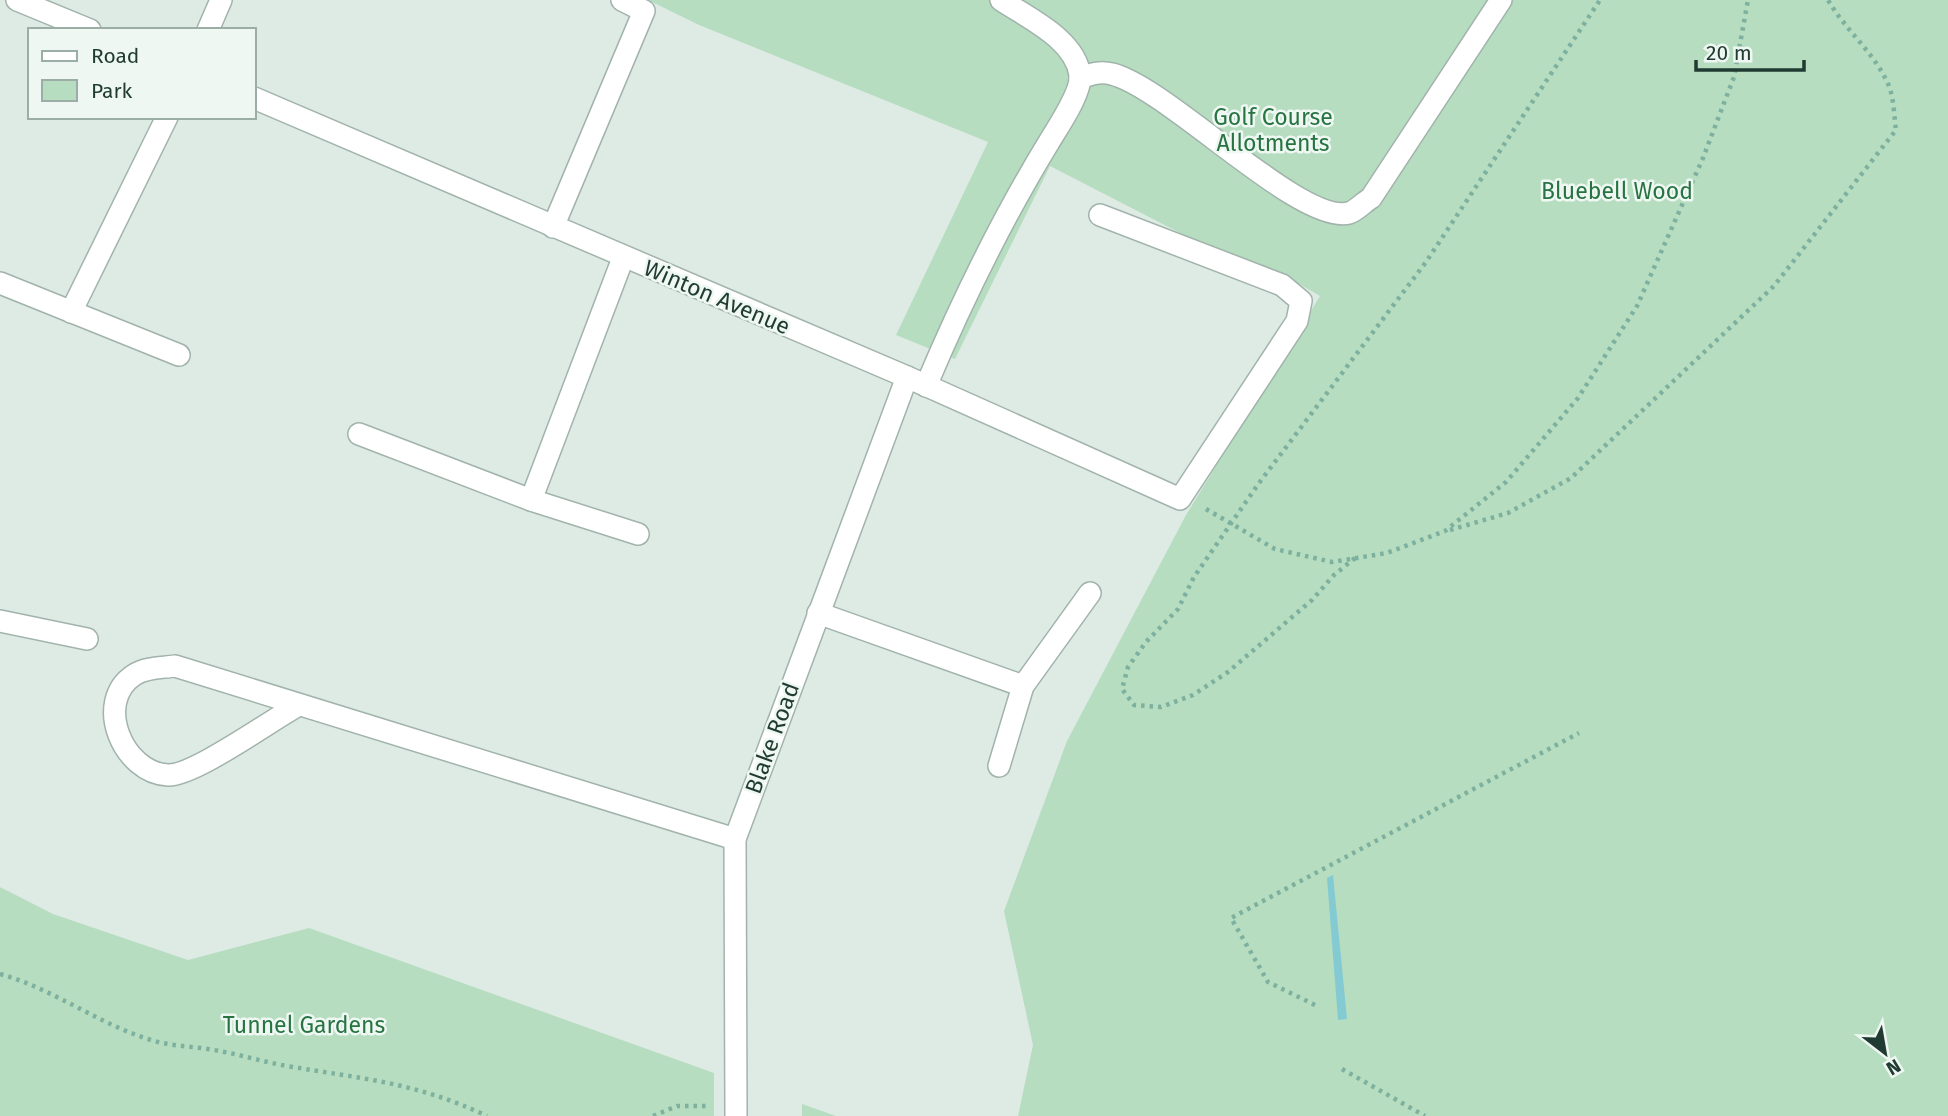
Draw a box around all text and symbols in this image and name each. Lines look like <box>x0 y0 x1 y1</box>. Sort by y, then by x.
legend <box>28 28 256 119</box>
scale bar <box>1696 28 1804 72</box>
text: 20 m <box>1706 40 1752 66</box>
text: Road <box>91 43 139 69</box>
text: Park <box>91 78 133 104</box>
park label: Golf Course Allotments <box>1213 103 1333 157</box>
park label: Bluebell Wood <box>1541 177 1693 205</box>
street label: Winton Avenue <box>640 254 794 340</box>
street label: Blake Road <box>739 679 805 797</box>
park label: Tunnel Gardens <box>223 1011 385 1039</box>
north arrow <box>1850 1018 1920 1088</box>
text: N <box>1882 1054 1905 1080</box>

